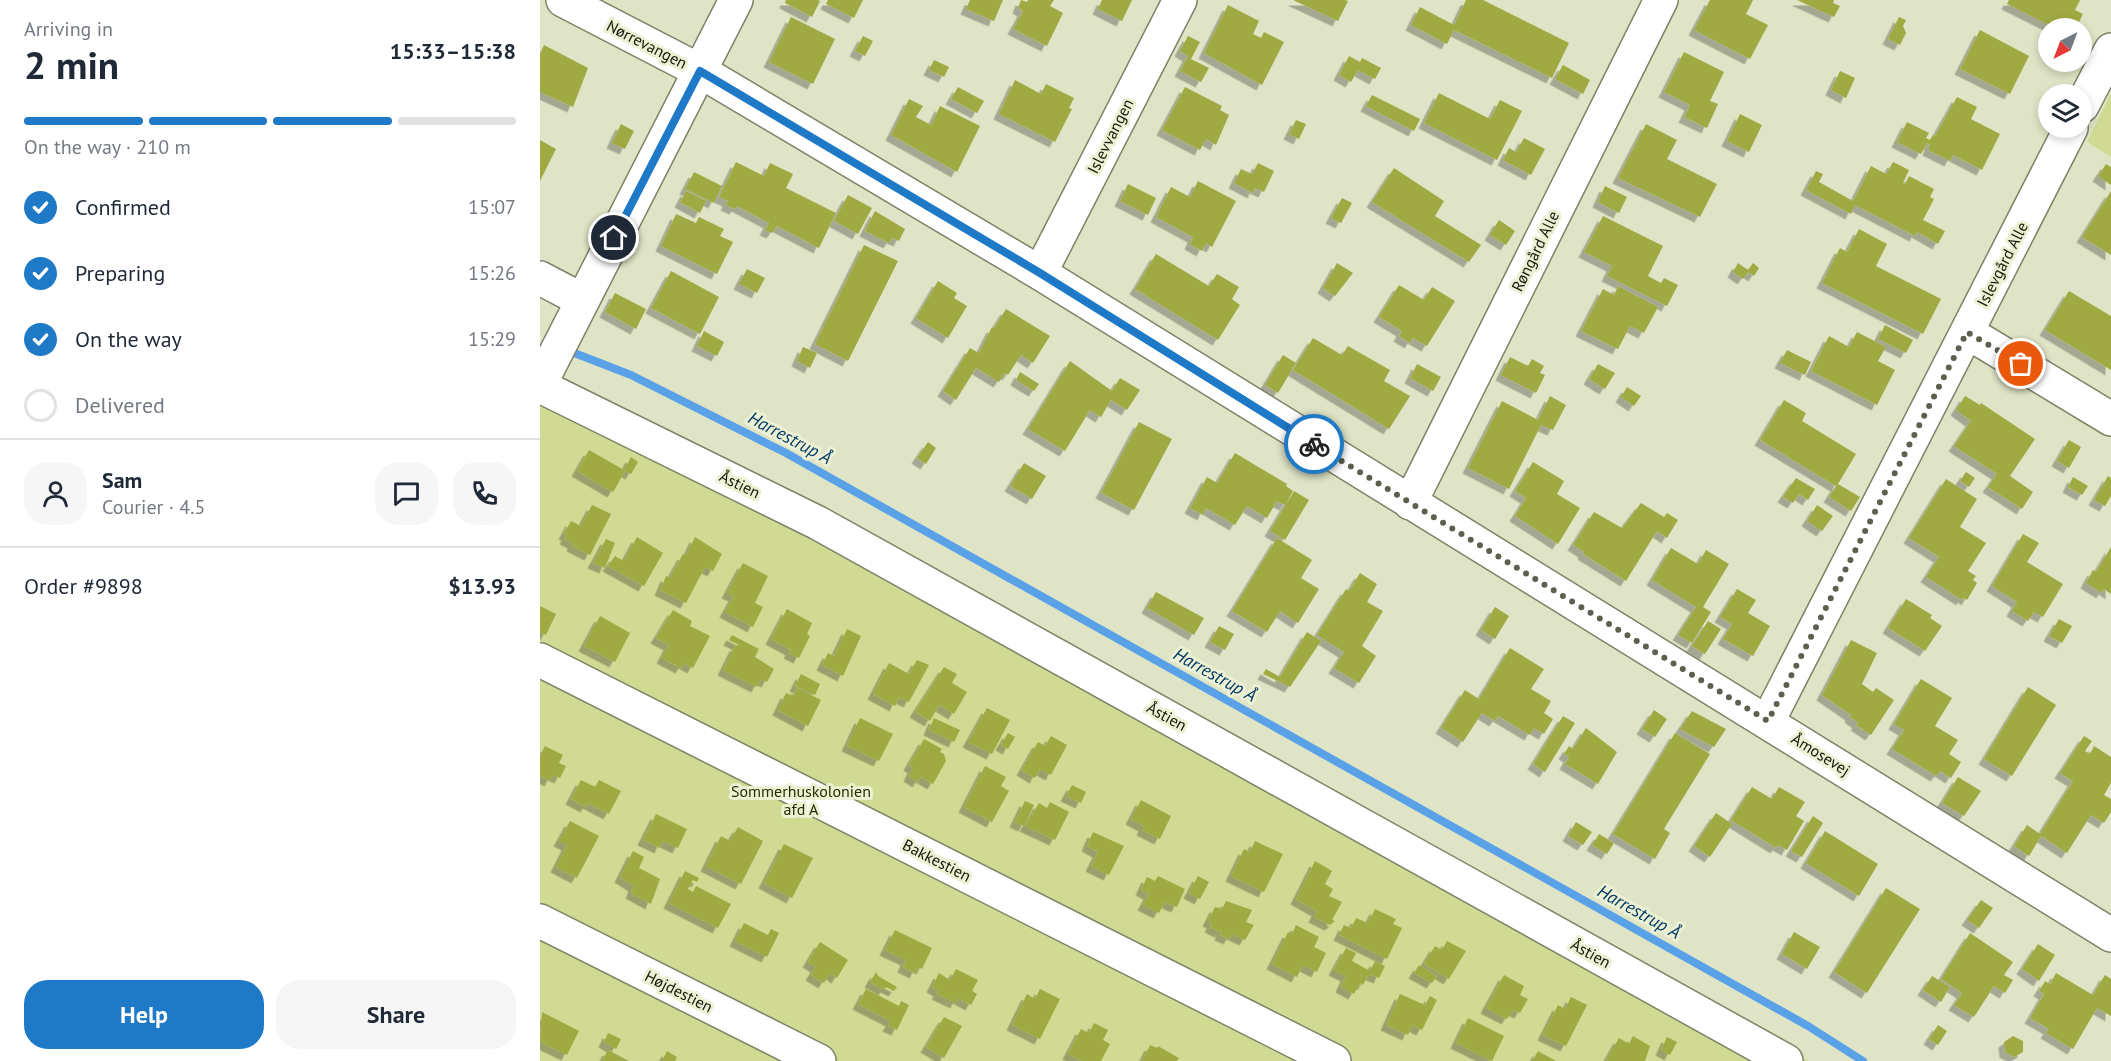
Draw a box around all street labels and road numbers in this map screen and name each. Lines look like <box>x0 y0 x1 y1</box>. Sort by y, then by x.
street label: Nørrevangen <box>603 15 691 73</box>
street label: Islevvangen <box>1083 95 1137 177</box>
street label: Røngård Alle <box>1507 207 1563 295</box>
street label: Islevgård Alle <box>1972 218 2032 310</box>
street label: Åstien <box>716 466 764 502</box>
street label: Åstien <box>1143 697 1191 735</box>
street label: Åmosevej <box>1788 728 1854 780</box>
street label: Bakkestien <box>900 834 974 886</box>
street label: Åstien <box>1567 934 1615 972</box>
street label: Højdestien <box>642 965 716 1017</box>

